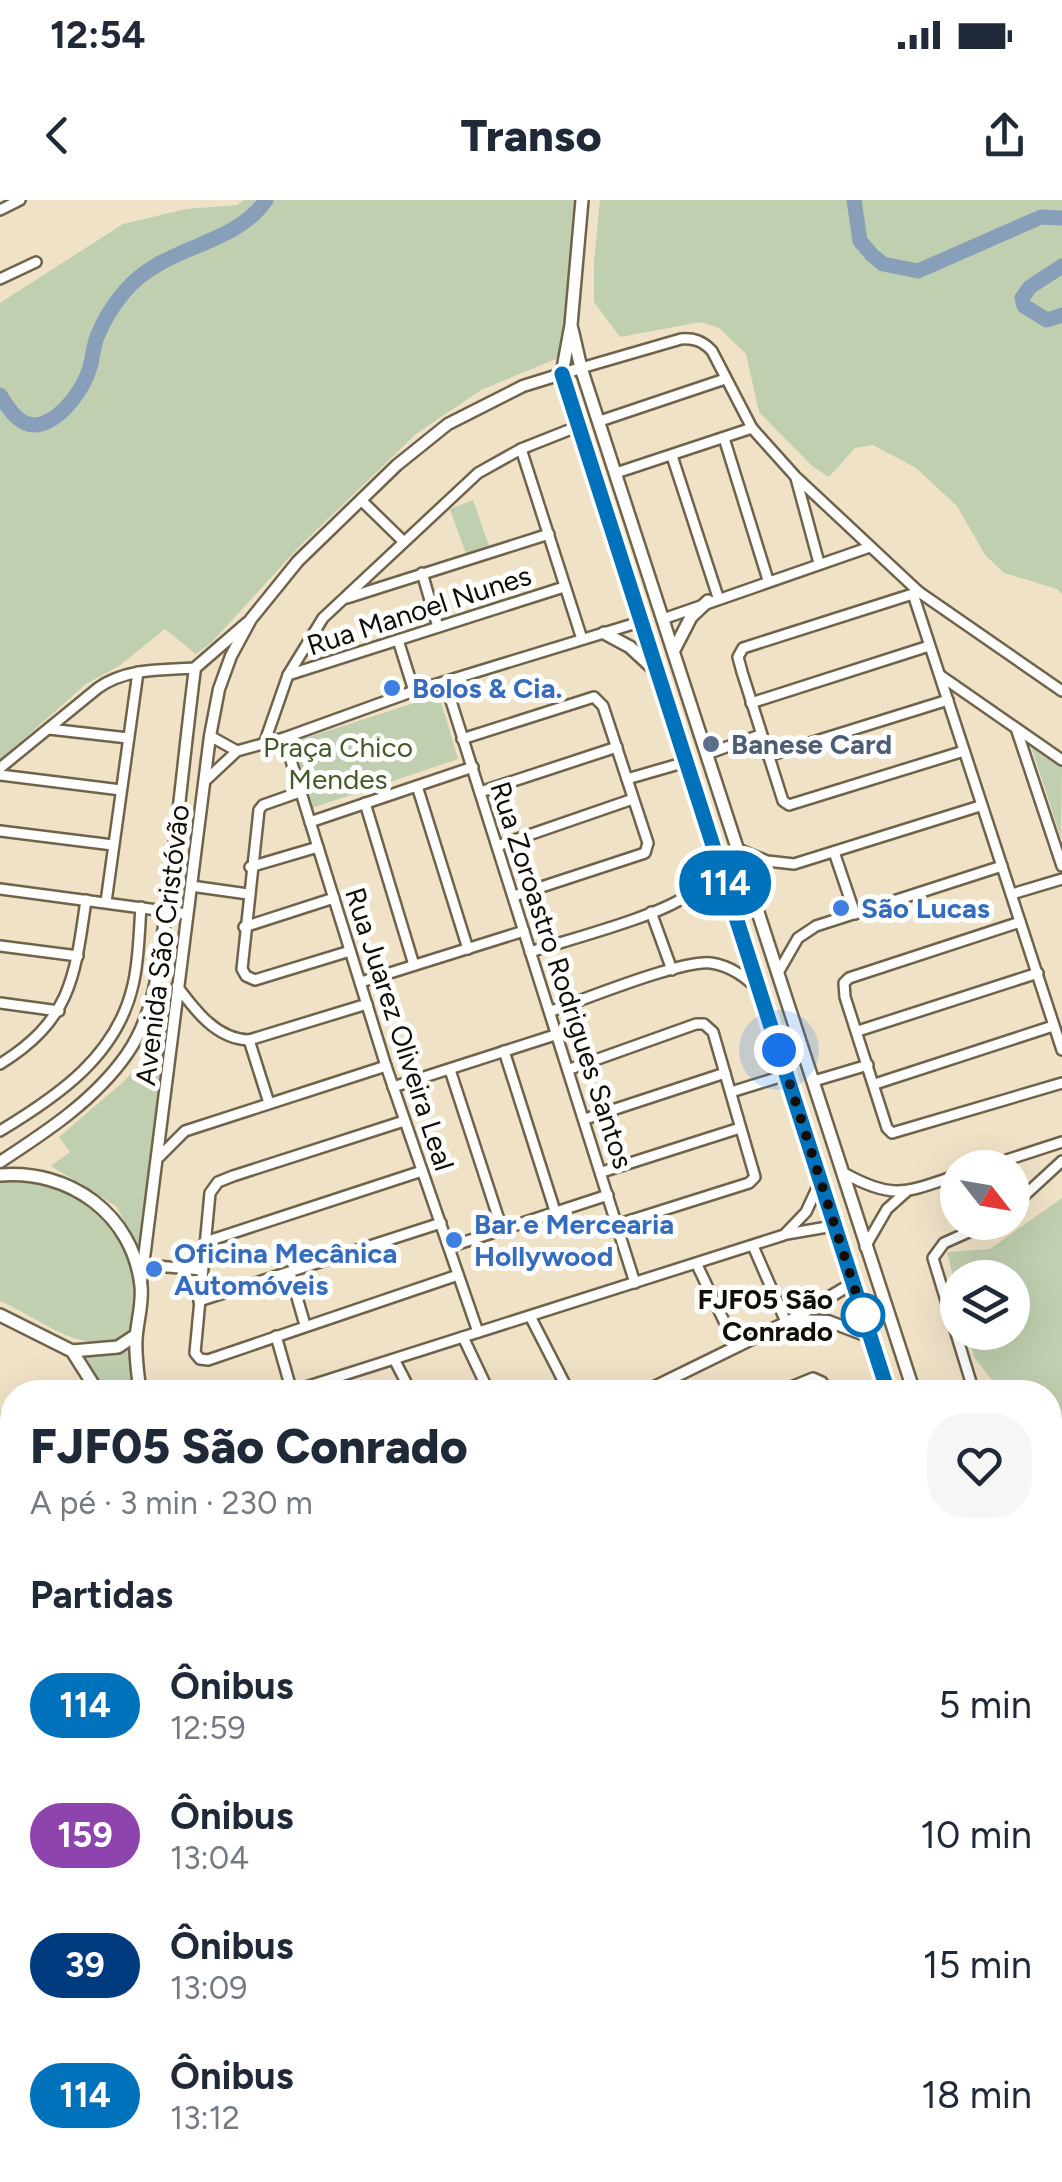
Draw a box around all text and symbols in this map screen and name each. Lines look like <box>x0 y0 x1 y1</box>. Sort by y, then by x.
text: 12:54 <box>50 12 146 58</box>
icon: back <box>30 108 85 163</box>
text: Transo <box>460 108 602 162</box>
icon: share <box>977 108 1032 163</box>
street label: Rua Manoel Nunes <box>303 558 535 662</box>
place label: Bolos & Cia. <box>412 671 563 705</box>
marker: Bolos & Cia. <box>381 677 403 699</box>
place label: Banese Card <box>731 727 892 761</box>
park label: Praça Chico Mendes <box>263 730 413 796</box>
marker: Banese Card <box>700 733 722 755</box>
street label: Rua Zoroastro Rodrigues Santos <box>483 777 641 1173</box>
street label: Avenida São Cristóvão <box>128 803 196 1087</box>
line badge: 114 <box>668 850 782 916</box>
text: 114 <box>699 862 751 904</box>
street label: Rua Juarez Oliveira Leal <box>338 883 462 1175</box>
place label: São Lucas <box>861 891 990 925</box>
marker: São Lucas <box>830 897 852 919</box>
your location <box>754 1025 804 1075</box>
north arrow <box>940 1150 1030 1240</box>
map controls <box>940 1150 1030 1350</box>
place label: Bar e Mercearia Hollywood <box>474 1207 674 1273</box>
marker: Bar e Mercearia Hollywood <box>443 1229 465 1251</box>
place label: Oficina Mecânica Automóveis <box>174 1236 398 1302</box>
marker: Oficina Mecânica Automóveis <box>143 1258 165 1280</box>
button: layers <box>940 1260 1030 1350</box>
place label: FJF05 São Conrado <box>697 1282 833 1348</box>
marker: FJF05 São Conrado <box>842 1294 884 1336</box>
button: heart <box>927 1413 1032 1518</box>
text: FJF05 São Conrado <box>30 1417 468 1475</box>
text: A pé · 3 min · 230 m <box>30 1484 313 1522</box>
text: Partidas <box>30 1572 173 1618</box>
text: Ônibus <box>170 1663 293 1709</box>
text: 5 min <box>938 1682 1032 1728</box>
text: 114 <box>59 1684 111 1726</box>
text: 12:59 <box>170 1709 246 1747</box>
text: Ônibus <box>170 1793 293 1839</box>
text: 10 min <box>920 1812 1032 1858</box>
text: 159 <box>57 1814 113 1856</box>
text: 13:04 <box>170 1839 249 1877</box>
text: Ônibus <box>170 1923 293 1969</box>
text: 15 min <box>923 1942 1032 1988</box>
text: 39 <box>65 1944 105 1986</box>
text: 13:09 <box>170 1969 247 2007</box>
text: Ônibus <box>170 2053 293 2099</box>
text: 18 min <box>921 2072 1032 2118</box>
text: 114 <box>59 2074 111 2116</box>
text: 13:12 <box>170 2099 240 2137</box>

